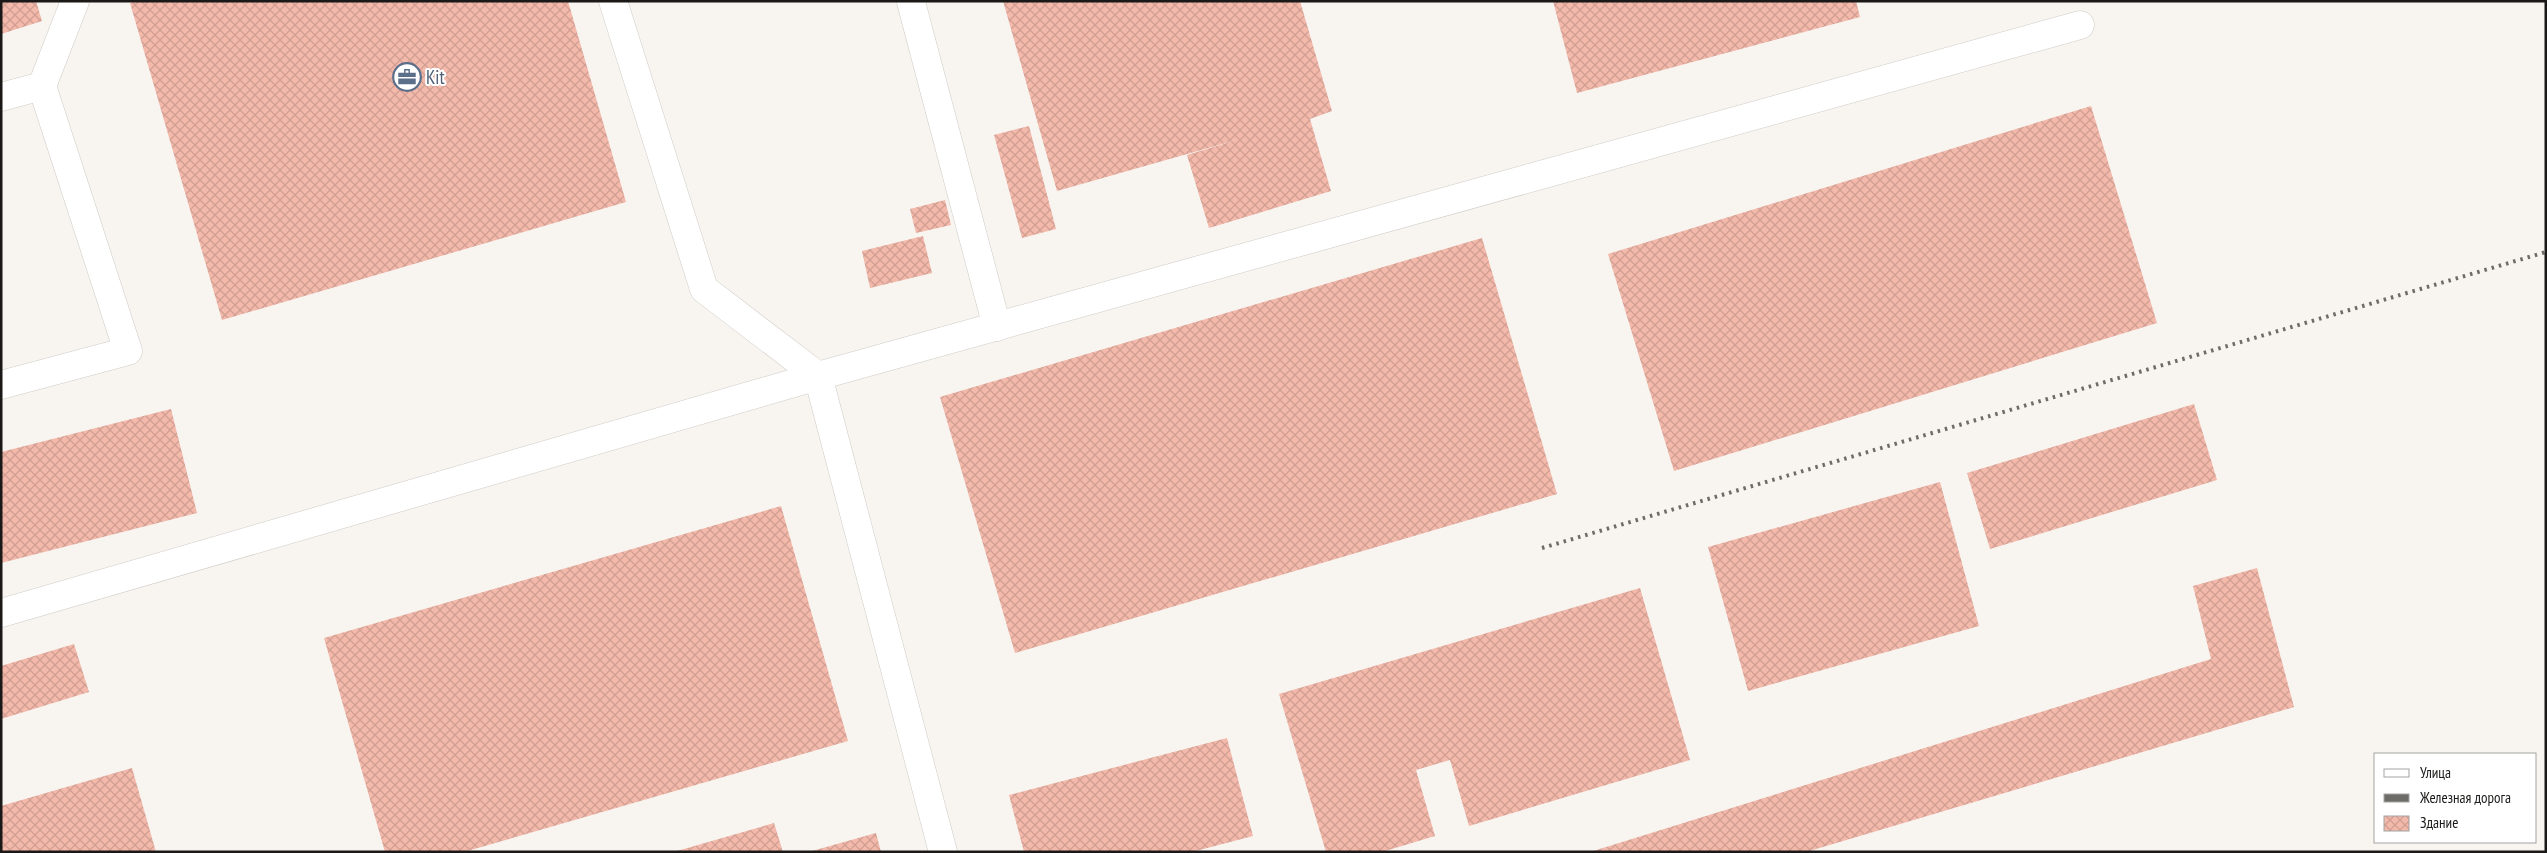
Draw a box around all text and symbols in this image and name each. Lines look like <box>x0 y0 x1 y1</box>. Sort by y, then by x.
office icon: Kit <box>392 62 422 92</box>
place label: Kit <box>426 65 445 89</box>
legend <box>2374 753 2537 843</box>
text: Улица <box>2420 763 2451 782</box>
text: Железная дорога <box>2419 788 2511 807</box>
text: Здание <box>2420 813 2458 832</box>

